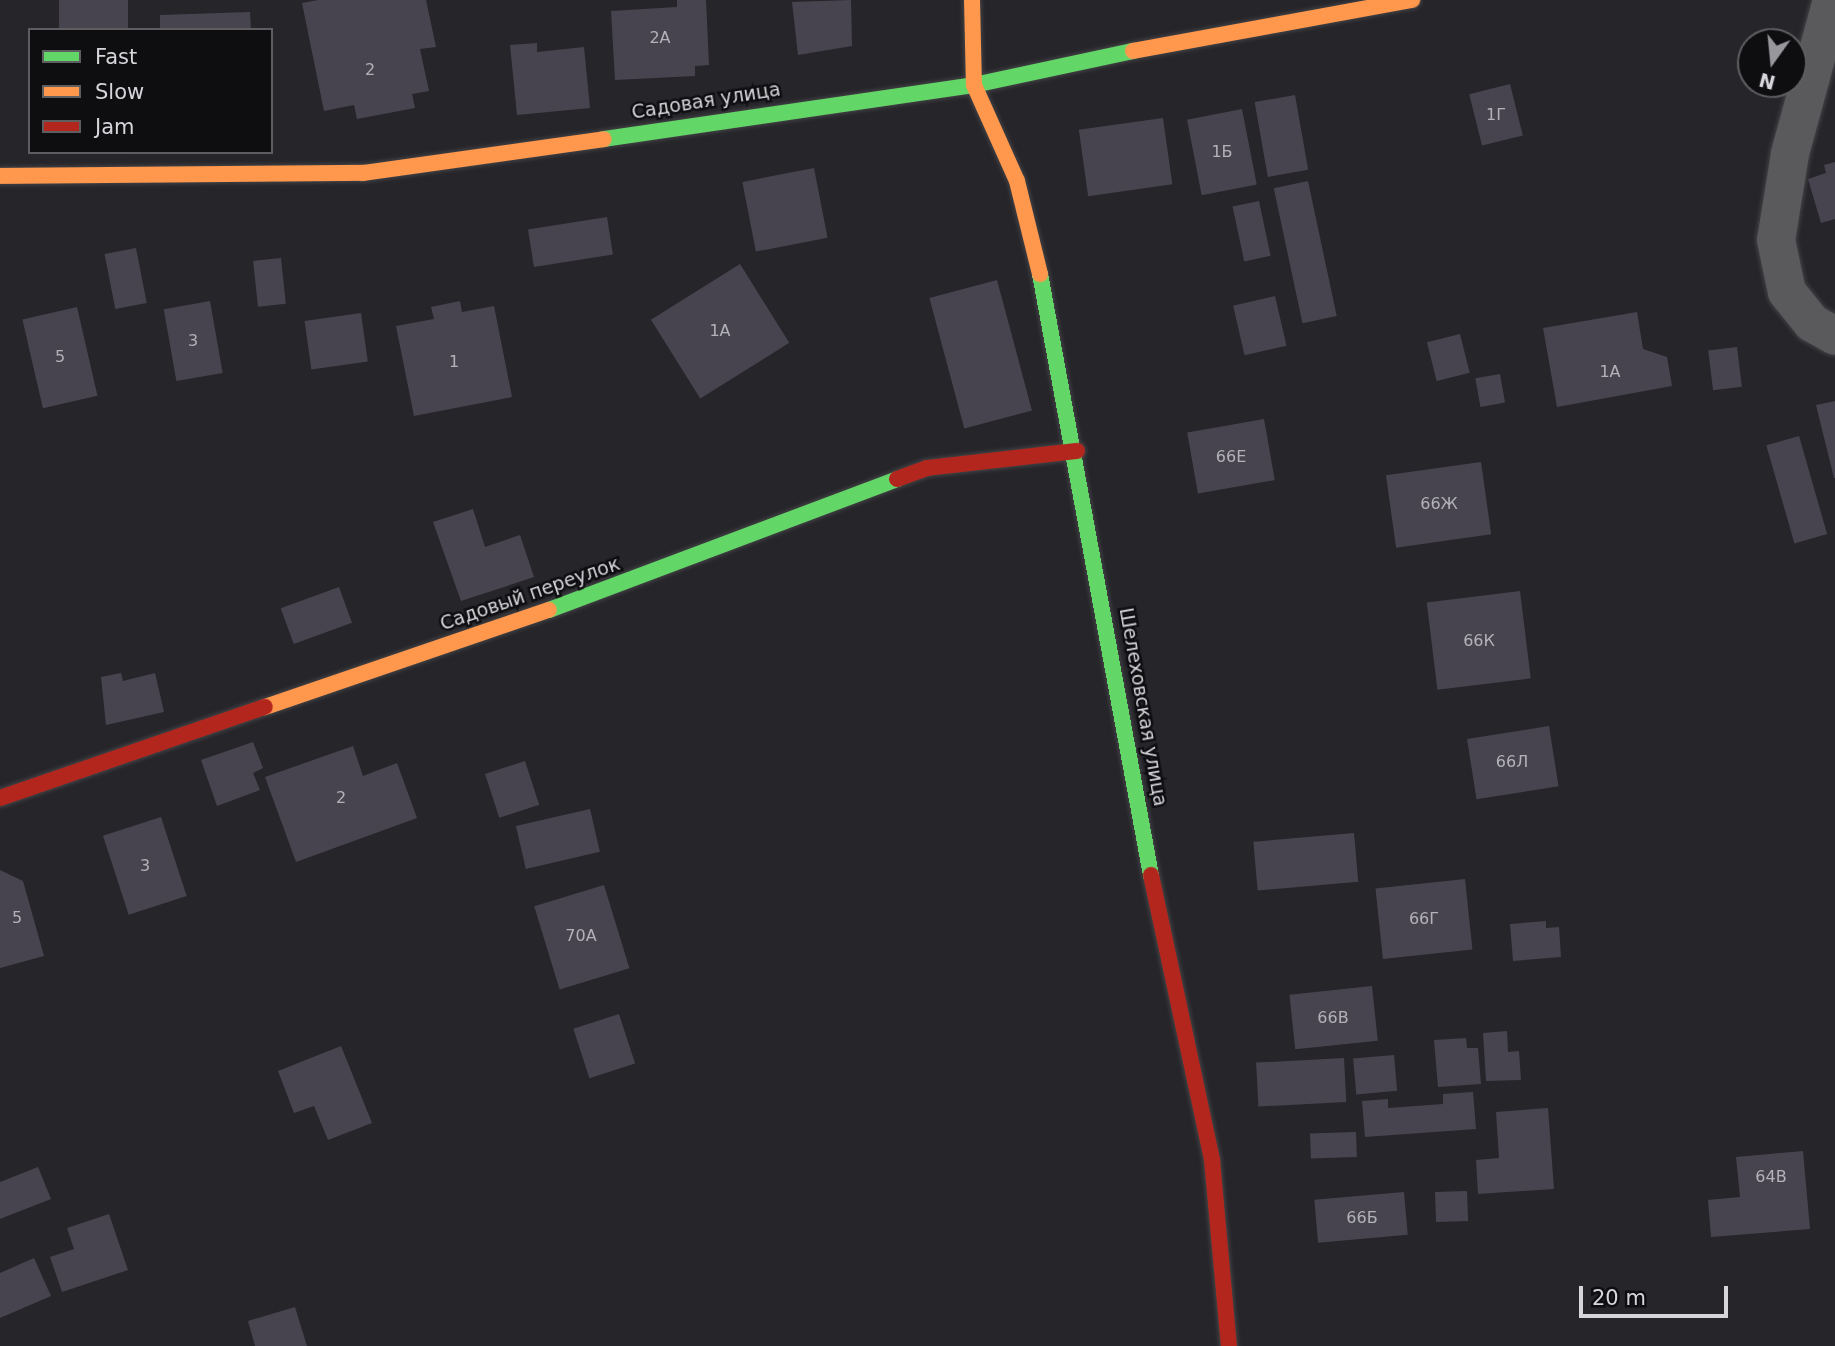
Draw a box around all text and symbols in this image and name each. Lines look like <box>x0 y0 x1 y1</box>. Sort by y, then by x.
legend <box>28 28 273 154</box>
house number: 2А <box>649 28 671 48</box>
north arrow <box>1737 28 1807 98</box>
text: Fast <box>95 45 137 69</box>
house number: 2 <box>365 60 375 80</box>
text: N <box>1757 69 1778 94</box>
street label: Садовая улица <box>630 78 782 124</box>
text: Slow <box>95 80 144 104</box>
house number: 1Г <box>1486 105 1506 125</box>
text: Jam <box>95 115 135 139</box>
house number: 1Б <box>1211 142 1233 162</box>
house number: 1А <box>709 321 731 341</box>
house number: 3 <box>188 331 198 351</box>
house number: 5 <box>55 347 65 367</box>
house number: 1 <box>449 352 459 372</box>
house number: 1А <box>1599 362 1621 382</box>
house number: 66Е <box>1216 447 1246 467</box>
house number: 66Ж <box>1420 494 1458 514</box>
street label: Садовый переулок <box>437 553 623 635</box>
street label: Шелеховская улица <box>1114 606 1172 808</box>
house number: 66К <box>1463 631 1495 651</box>
house number: 66Л <box>1496 752 1528 772</box>
house number: 2 <box>336 788 346 808</box>
house number: 3 <box>140 856 150 876</box>
house number: 5 <box>12 908 22 928</box>
house number: 66Г <box>1409 909 1439 929</box>
house number: 70А <box>565 926 597 946</box>
house number: 66В <box>1317 1008 1349 1028</box>
house number: 64В <box>1755 1167 1787 1187</box>
house number: 66Б <box>1346 1208 1378 1228</box>
scale bar <box>1583 1272 1732 1316</box>
text: 20 m <box>1592 1286 1646 1310</box>

